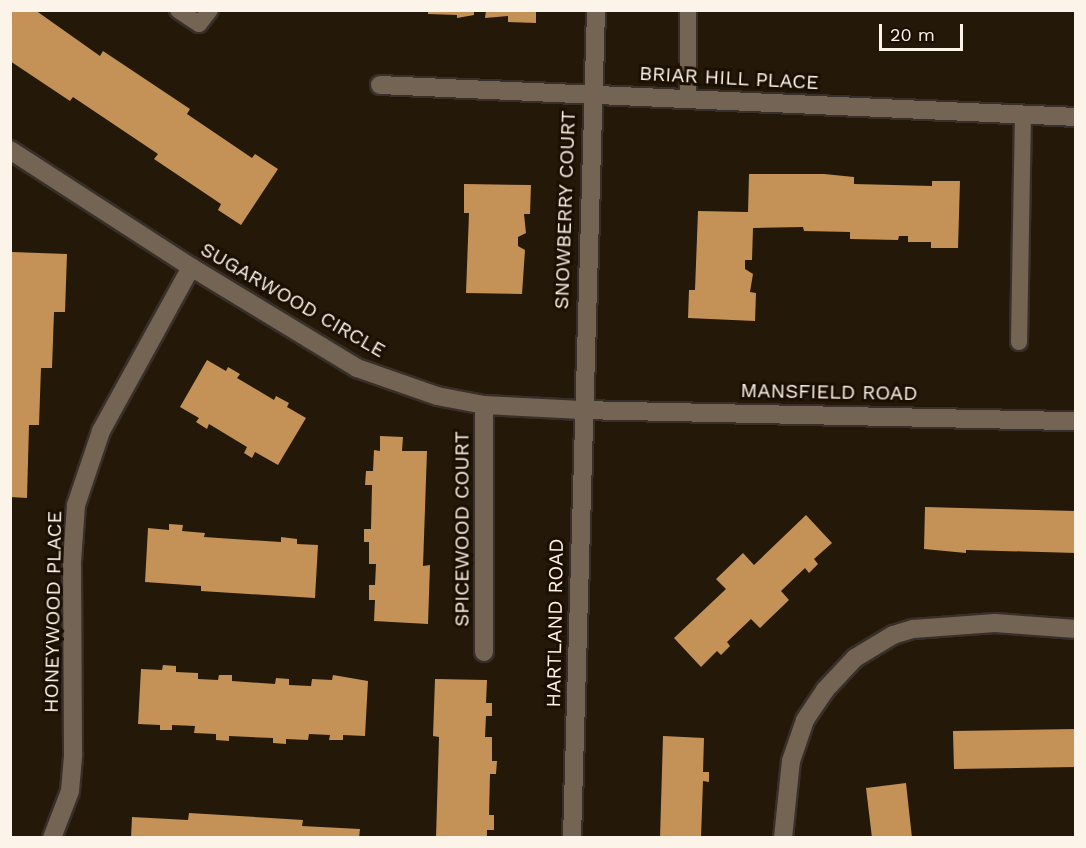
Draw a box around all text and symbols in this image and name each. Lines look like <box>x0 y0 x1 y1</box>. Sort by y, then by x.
scale bar <box>882 12 966 50</box>
text: 20 m <box>890 24 935 45</box>
street label: BRIAR HILL PLACE <box>638 61 820 95</box>
street label: SNOWBERRY COURT <box>550 110 580 310</box>
street label: SUGARWOOD CIRCLE <box>196 237 390 363</box>
street label: MANSFIELD ROAD <box>740 378 918 406</box>
street label: SPICEWOOD COURT <box>450 431 474 627</box>
street label: HONEYWOOD PLACE <box>39 511 67 713</box>
street label: HARTLAND ROAD <box>542 538 568 708</box>

